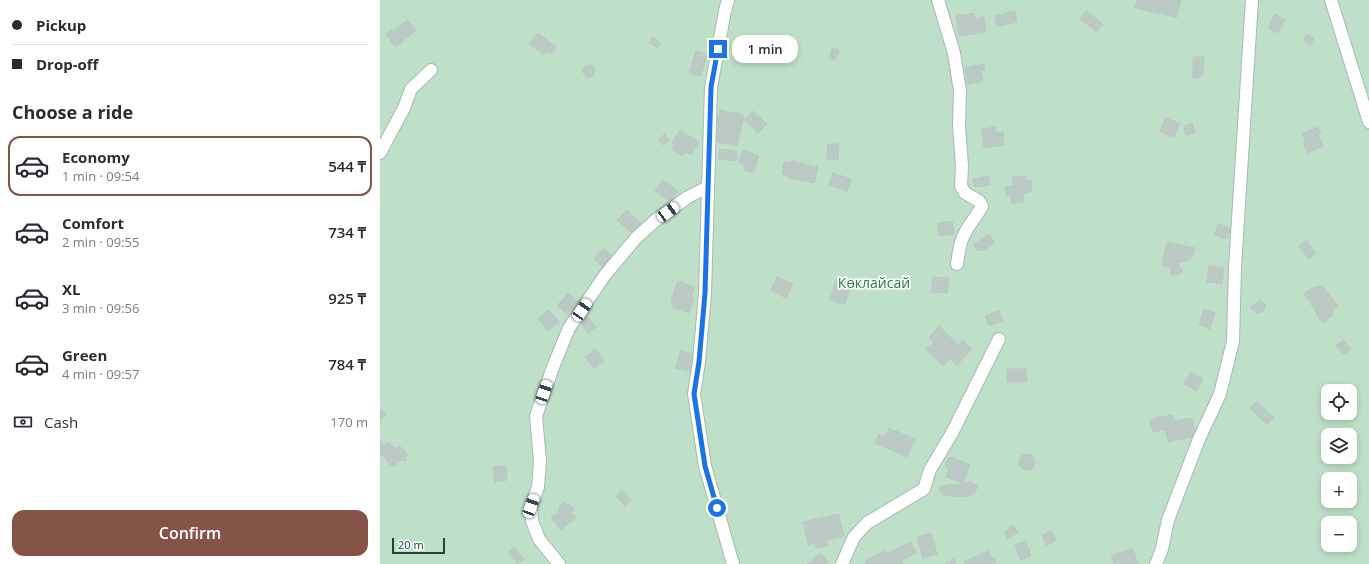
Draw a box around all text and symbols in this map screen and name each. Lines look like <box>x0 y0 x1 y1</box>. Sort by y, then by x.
text: Pickup <box>36 15 86 35</box>
callout: 1 min <box>732 35 798 63</box>
route end <box>709 40 727 58</box>
text: 1 min <box>747 40 783 58</box>
text: Drop-off <box>36 54 98 74</box>
text: Choose a ride <box>12 100 133 124</box>
text: Economy <box>62 147 130 167</box>
icon: car <box>14 148 50 184</box>
text: 544 ₸ <box>328 156 366 176</box>
text: 1 min · 09:54 <box>62 167 139 185</box>
car <box>655 200 681 224</box>
text: Comfort <box>62 213 124 233</box>
icon: car <box>14 214 50 250</box>
text: 734 ₸ <box>328 222 366 242</box>
text: 2 min · 09:55 <box>62 233 139 251</box>
park label: Көклайсай <box>838 273 910 292</box>
text: XL <box>62 279 80 299</box>
icon: car <box>14 280 50 316</box>
text: 925 ₸ <box>328 288 366 308</box>
car <box>570 297 594 323</box>
text: 3 min · 09:56 <box>62 299 139 317</box>
text: Green <box>62 345 107 365</box>
icon: car <box>14 346 50 382</box>
text: 784 ₸ <box>328 354 366 374</box>
text: 4 min · 09:57 <box>62 365 139 383</box>
car <box>534 379 554 405</box>
map controls <box>1321 384 1357 552</box>
button: locate <box>1321 384 1357 420</box>
icon: cash <box>12 411 34 433</box>
text: Cash <box>44 412 78 432</box>
text: 170 m <box>330 413 368 431</box>
button: layers <box>1321 428 1357 464</box>
button: + <box>1321 472 1357 508</box>
car <box>521 493 541 519</box>
route start <box>708 499 726 517</box>
button: Confirm <box>12 510 368 556</box>
button: − <box>1321 516 1357 552</box>
scale bar <box>392 536 445 555</box>
text: 20 m <box>398 537 424 552</box>

